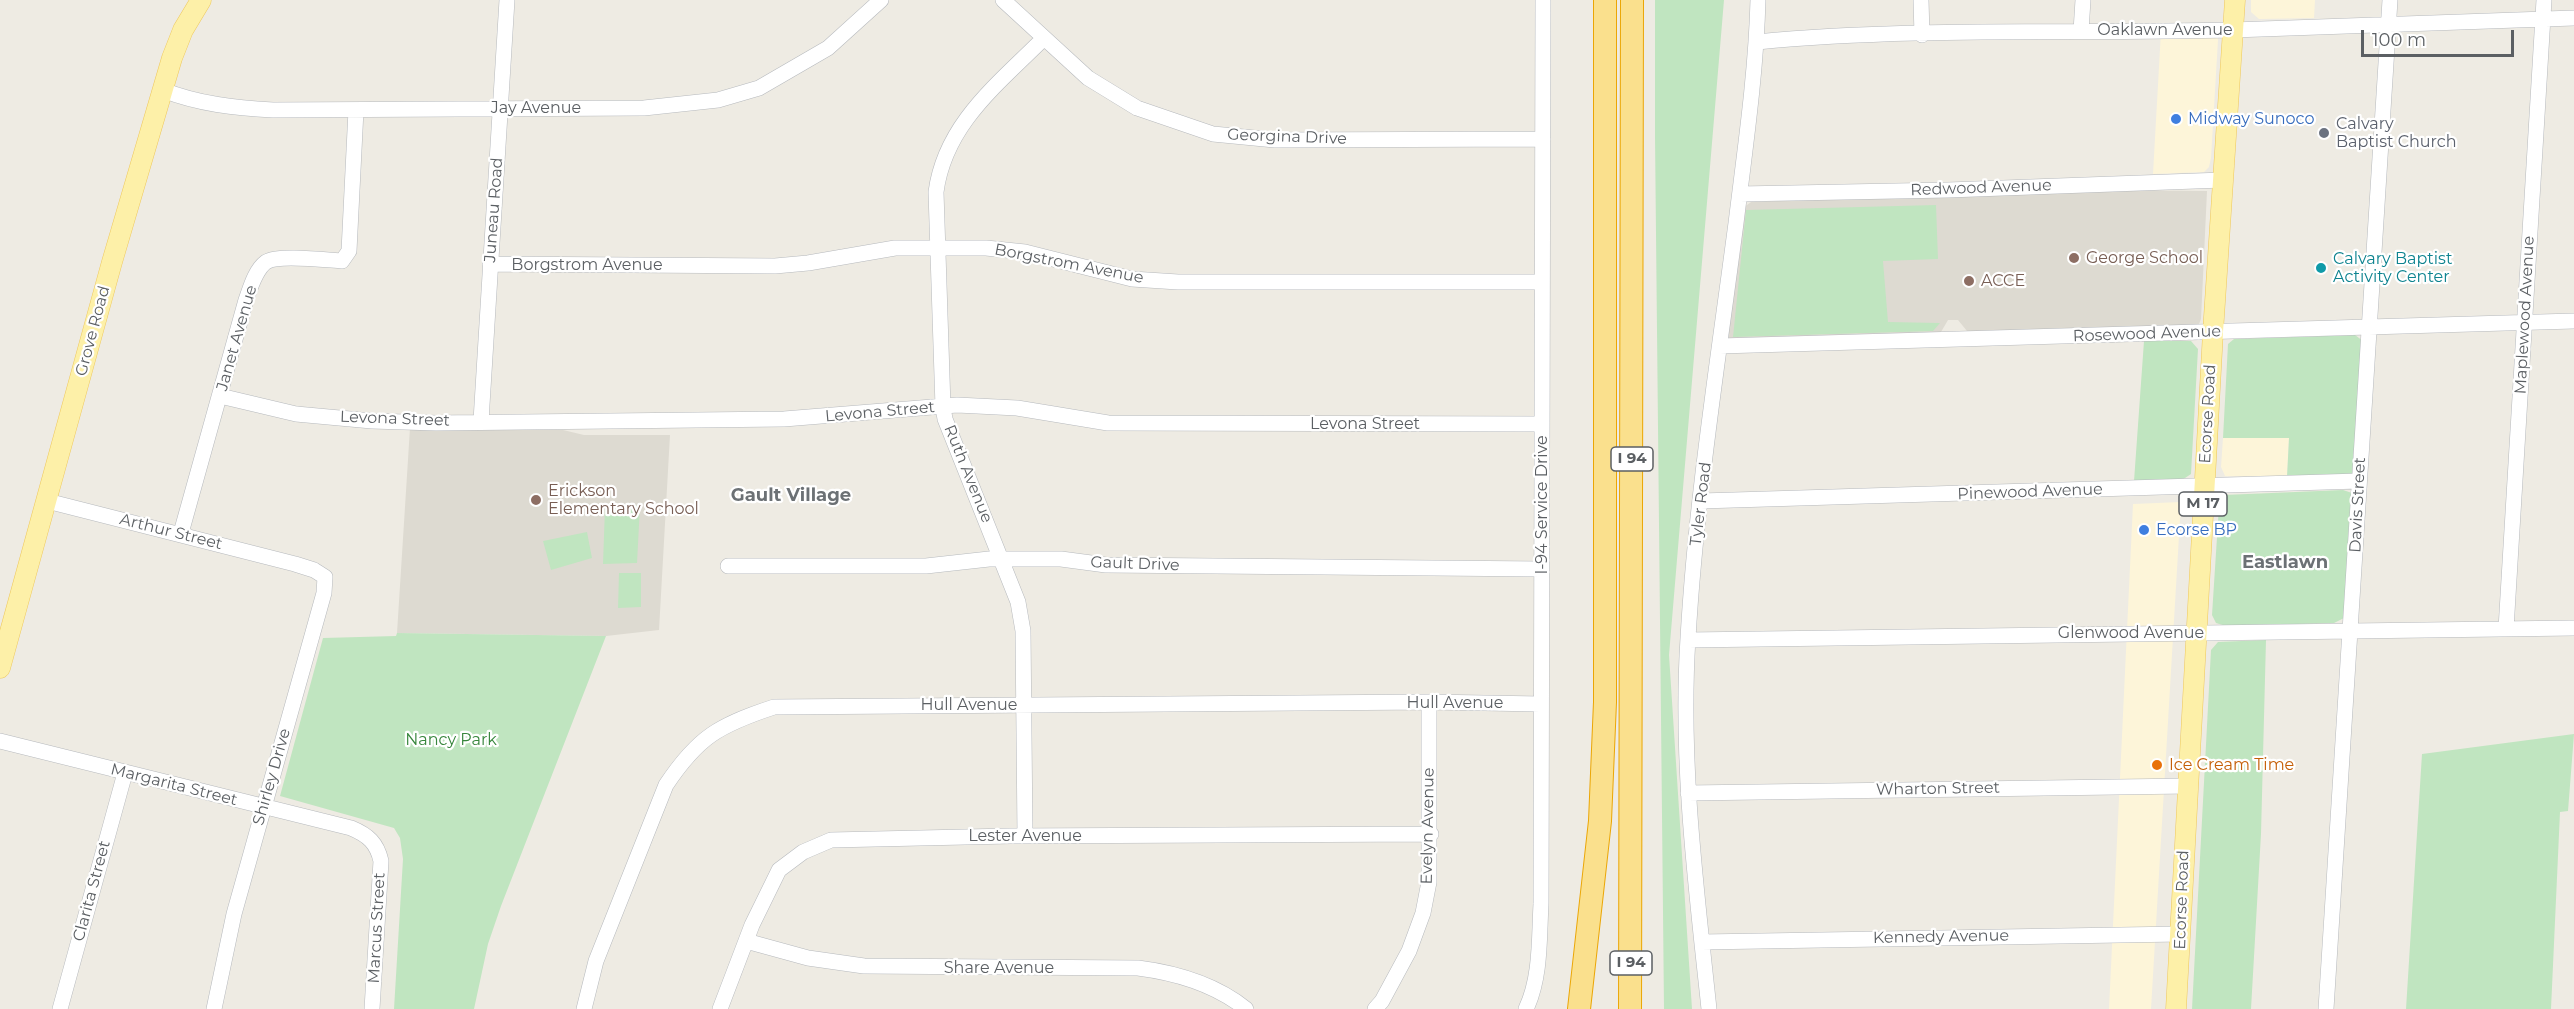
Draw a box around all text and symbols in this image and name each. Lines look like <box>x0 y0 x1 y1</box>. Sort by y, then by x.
scale bar <box>2364 18 2517 56</box>
street label: Oaklawn Avenue <box>2097 20 2233 40</box>
text: 100 m <box>2372 29 2426 51</box>
street label: Jay Avenue <box>491 98 581 118</box>
place label: Midway Sunoco <box>2188 109 2315 129</box>
marker: Midway Sunoco <box>2169 112 2183 126</box>
place label: Calvary Baptist Church <box>2336 114 2456 152</box>
street label: Georgina Drive <box>1227 125 1347 149</box>
marker: Calvary Baptist Church <box>2317 126 2331 140</box>
street label: Juneau Road <box>481 157 507 263</box>
street label: Redwood Avenue <box>1910 176 2052 200</box>
street label: Maplewood Avenue <box>2511 235 2539 395</box>
street label: Borgstrom Avenue <box>993 240 1145 288</box>
place label: George School <box>2086 248 2203 268</box>
place label: Calvary Baptist Activity Center <box>2333 249 2452 287</box>
marker: George School <box>2067 251 2081 265</box>
street label: Borgstrom Avenue <box>511 255 663 275</box>
marker: Calvary Baptist Activity Center <box>2314 261 2328 275</box>
place label: ACCE <box>1981 271 2025 291</box>
marker: ACCE <box>1962 274 1976 288</box>
street label: Janet Avenue <box>213 283 261 393</box>
street label: Grove Road <box>72 284 114 378</box>
street label: Rosewood Avenue <box>2073 322 2221 346</box>
street label: Ecorse Road <box>2196 364 2220 464</box>
street label: Levona Street <box>824 398 936 426</box>
street label: Levona Street <box>340 407 450 431</box>
street label: Levona Street <box>1310 414 1420 434</box>
street label: Ruth Avenue <box>940 422 996 526</box>
street label: I-94 Service Drive <box>1532 435 1552 575</box>
road number: I 94 <box>1611 447 1653 471</box>
street label: Davis Street <box>2346 457 2370 553</box>
street label: Tyler Road <box>1686 461 1716 547</box>
street label: Pinewood Avenue <box>1957 480 2103 504</box>
place label: Erickson Elementary School <box>548 481 699 519</box>
district label: Gault Village <box>731 485 851 507</box>
road number: M 17 <box>2179 492 2227 516</box>
marker: Erickson Elementary School <box>529 493 543 507</box>
street label: Arthur Street <box>118 510 224 554</box>
place label: Ecorse BP <box>2156 520 2237 540</box>
marker: Ecorse BP <box>2137 523 2151 537</box>
district label: Eastlawn <box>2242 552 2328 574</box>
street label: Gault Drive <box>1090 553 1180 575</box>
street label: Glenwood Avenue <box>2058 623 2204 643</box>
street label: Hull Avenue <box>1407 693 1503 713</box>
street label: Hull Avenue <box>921 695 1017 715</box>
street label: Shirley Drive <box>249 726 295 828</box>
park label: Nancy Park <box>405 730 497 750</box>
place label: Ice Cream Time <box>2169 755 2294 775</box>
marker: Ice Cream Time <box>2150 758 2164 772</box>
street label: Margarita Street <box>109 760 239 810</box>
street label: Evelyn Avenue <box>1417 767 1439 885</box>
street label: Wharton Street <box>1876 778 2000 800</box>
street label: Lester Avenue <box>968 826 1082 846</box>
street label: Clarita Street <box>69 838 115 944</box>
street label: Ecorse Road <box>2171 850 2193 950</box>
street label: Marcus Street <box>365 872 389 984</box>
street label: Kennedy Avenue <box>1873 926 2009 948</box>
road number: I 94 <box>1610 951 1652 975</box>
street label: Share Avenue <box>944 958 1054 978</box>

